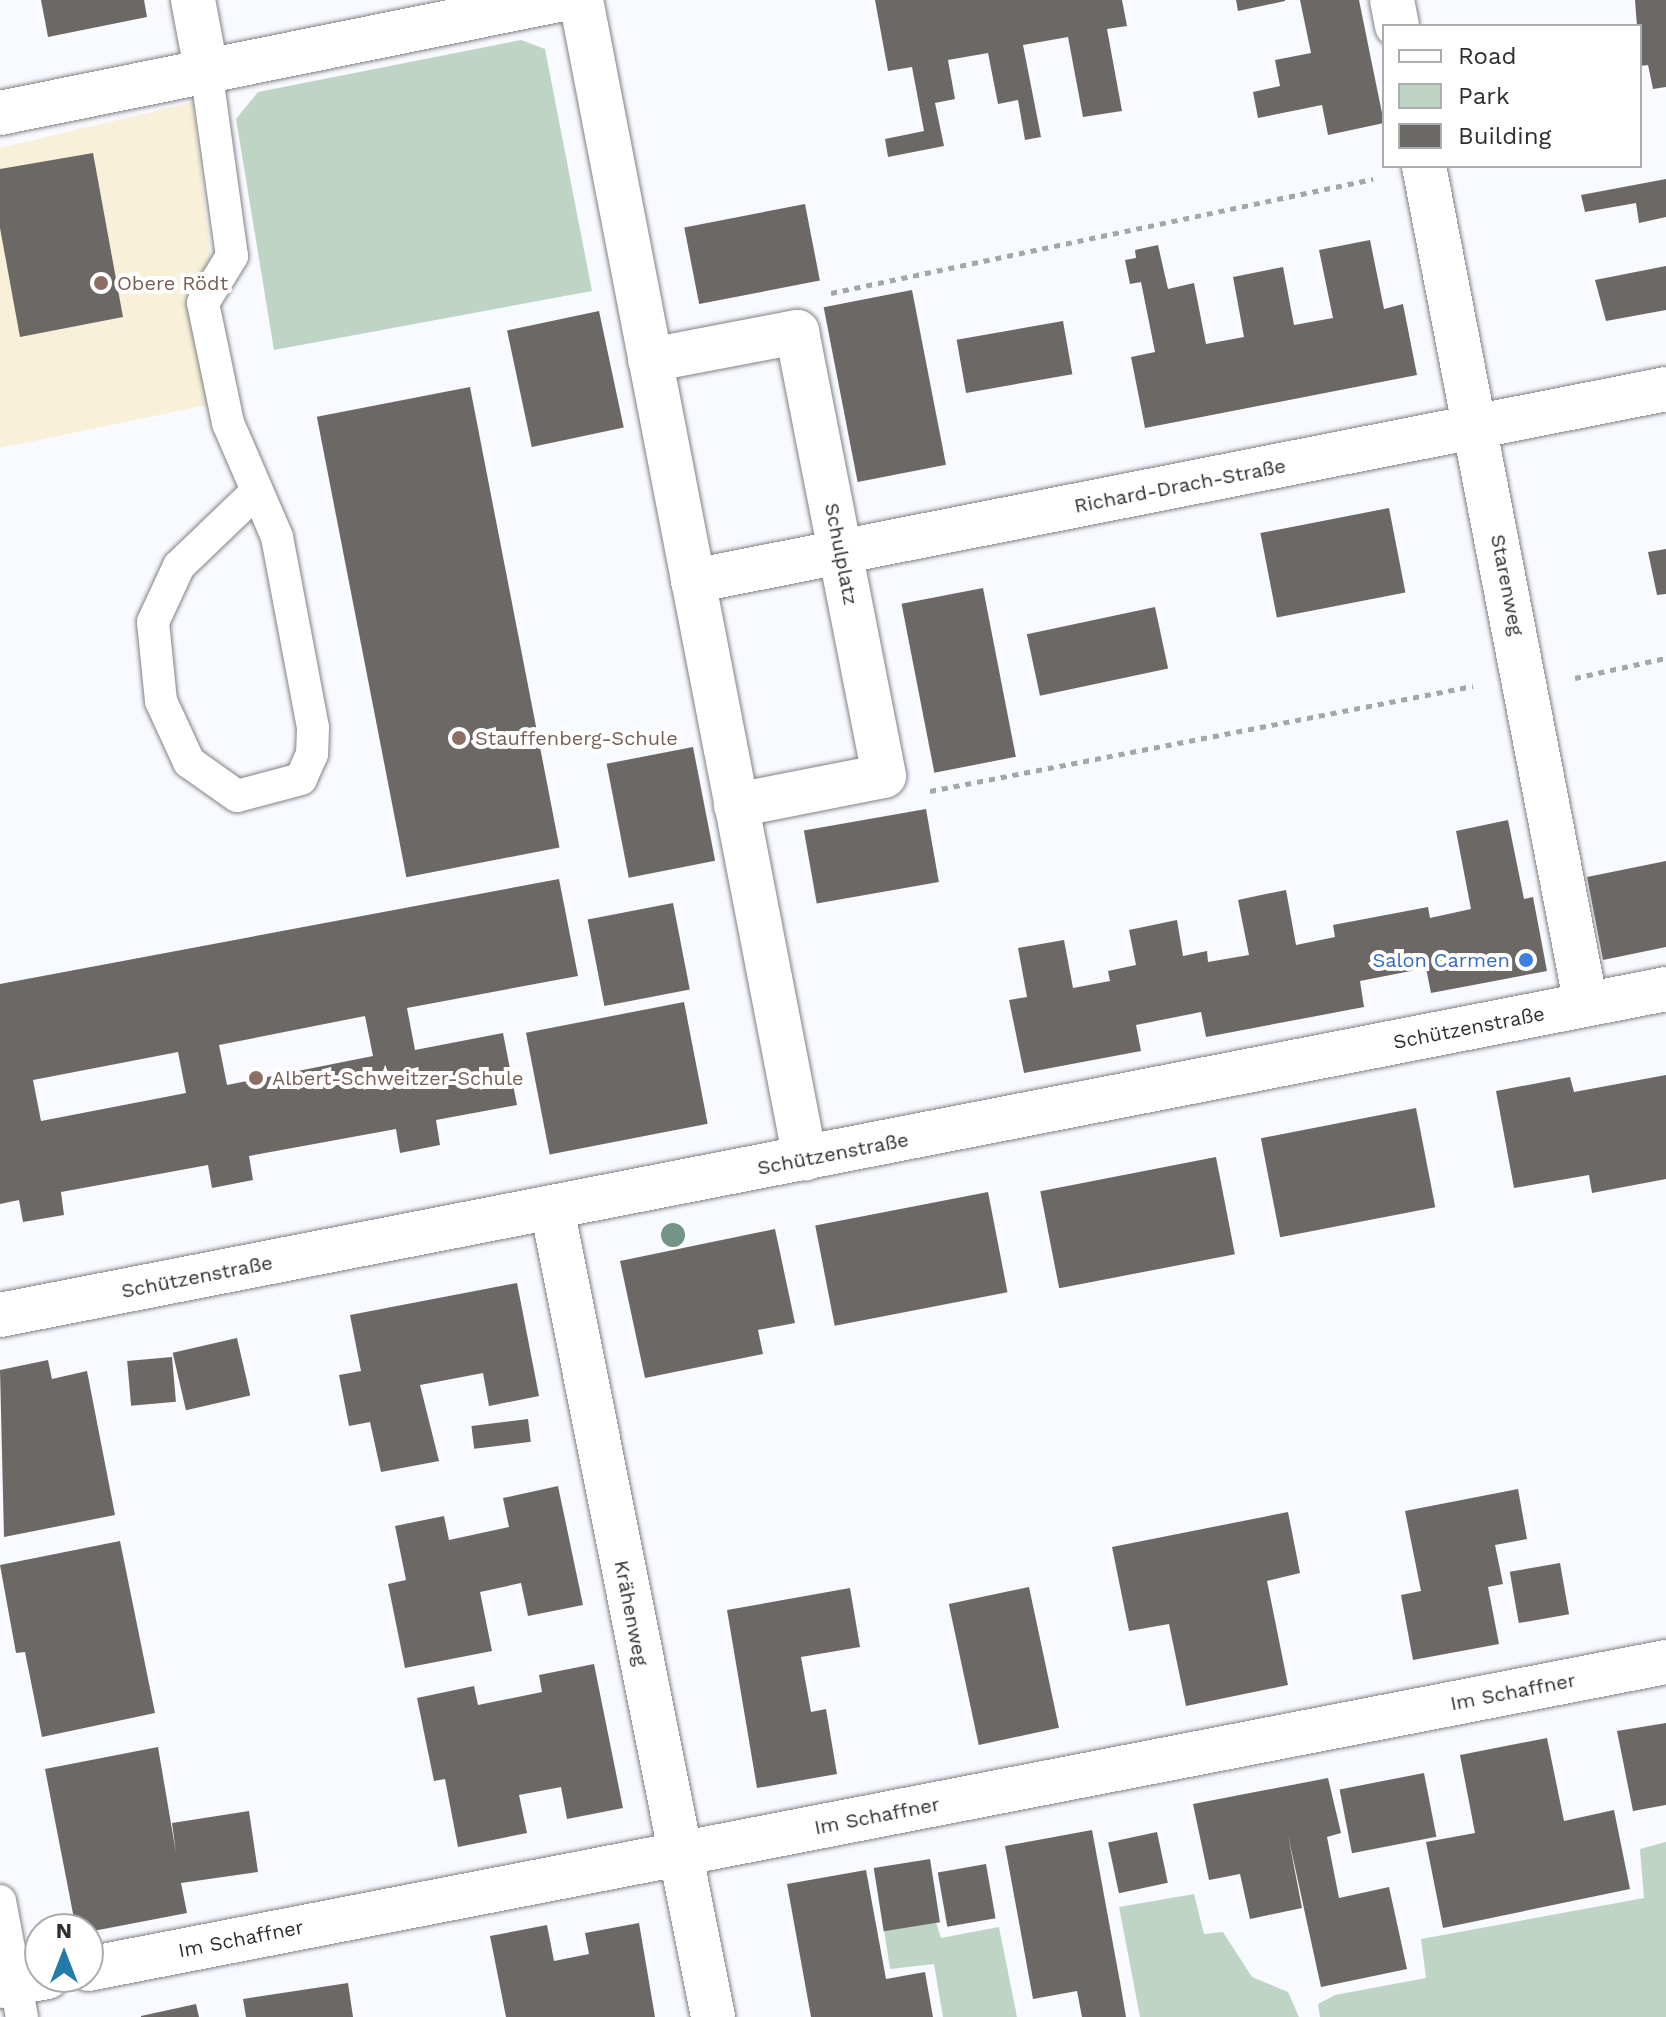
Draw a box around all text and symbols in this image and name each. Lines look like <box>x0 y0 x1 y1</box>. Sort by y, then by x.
legend <box>1382 24 1642 168</box>
text: Road <box>1458 42 1517 70</box>
text: Park <box>1458 82 1510 110</box>
text: Building <box>1458 122 1551 150</box>
place label: Obere Rödt <box>117 271 228 295</box>
marker: Obere Rödt <box>92 274 110 292</box>
street label: Richard-Drach-Straße <box>1072 454 1288 518</box>
street label: Schulplatz <box>819 501 863 607</box>
street label: Starenweg <box>1485 532 1529 638</box>
place label: Stauffenberg-Schule <box>475 726 678 750</box>
marker: Stauffenberg-Schule <box>450 729 468 747</box>
place label: Salon Carmen <box>1373 948 1510 972</box>
marker: Salon Carmen <box>1517 951 1535 969</box>
street label: Schützenstraße <box>1391 1002 1547 1054</box>
place label: Albert-Schweitzer-Schule <box>272 1066 524 1090</box>
marker: Albert-Schweitzer-Schule <box>247 1069 265 1087</box>
street label: Schützenstraße <box>755 1128 911 1180</box>
street label: Schützenstraße <box>119 1251 275 1303</box>
street label: Krähenweg <box>609 1558 653 1668</box>
street label: Im Schaffner <box>1448 1668 1578 1716</box>
street label: Im Schaffner <box>812 1792 942 1840</box>
north arrow <box>24 1913 104 1993</box>
street label: Im Schaffner <box>176 1915 306 1963</box>
text: N <box>56 1918 72 1943</box>

